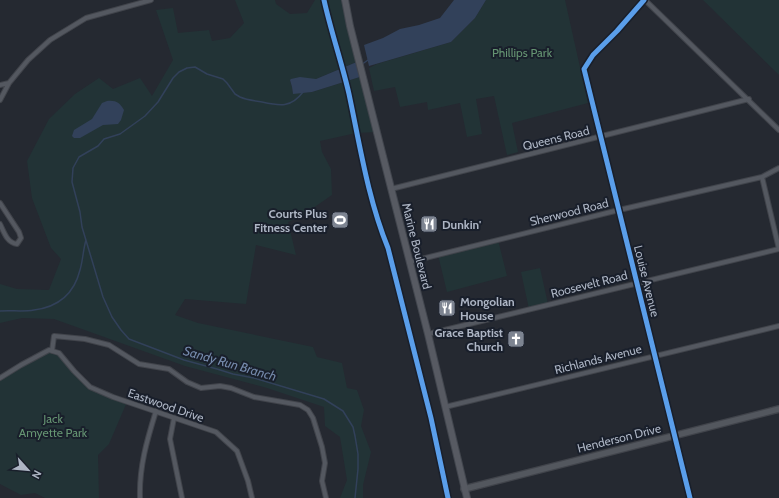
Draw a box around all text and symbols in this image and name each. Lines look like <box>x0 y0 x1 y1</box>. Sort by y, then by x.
park label: Phillips Park <box>492 45 553 60</box>
street label: Queens Road <box>521 122 591 154</box>
street label: Sherwood Road <box>528 195 610 229</box>
street label: Marine Boulevard <box>399 201 435 291</box>
place label: Courts Plus Fitness Center <box>254 206 327 235</box>
sports icon: Courts Plus Fitness Center <box>330 210 350 230</box>
restaurant icon: Dunkin' <box>419 214 439 234</box>
place label: Dunkin' <box>442 217 481 232</box>
street label: Louise Avenue <box>631 244 663 318</box>
street label: Roosevelt Road <box>549 267 629 301</box>
place label: Mongolian House <box>460 294 515 323</box>
restaurant icon: Mongolian House <box>437 298 457 318</box>
place label: Grace Baptist Church <box>434 325 503 354</box>
church icon: Grace Baptist Church <box>506 329 526 349</box>
street label: Richlands Avenue <box>553 341 643 377</box>
water label: Sandy Run Branch <box>182 342 278 384</box>
street label: Eastwood Drive <box>126 385 206 425</box>
park label: Jack Amyette Park <box>19 411 88 440</box>
street label: Henderson Drive <box>576 420 662 456</box>
north arrow <box>8 450 48 490</box>
text: N <box>29 468 45 481</box>

